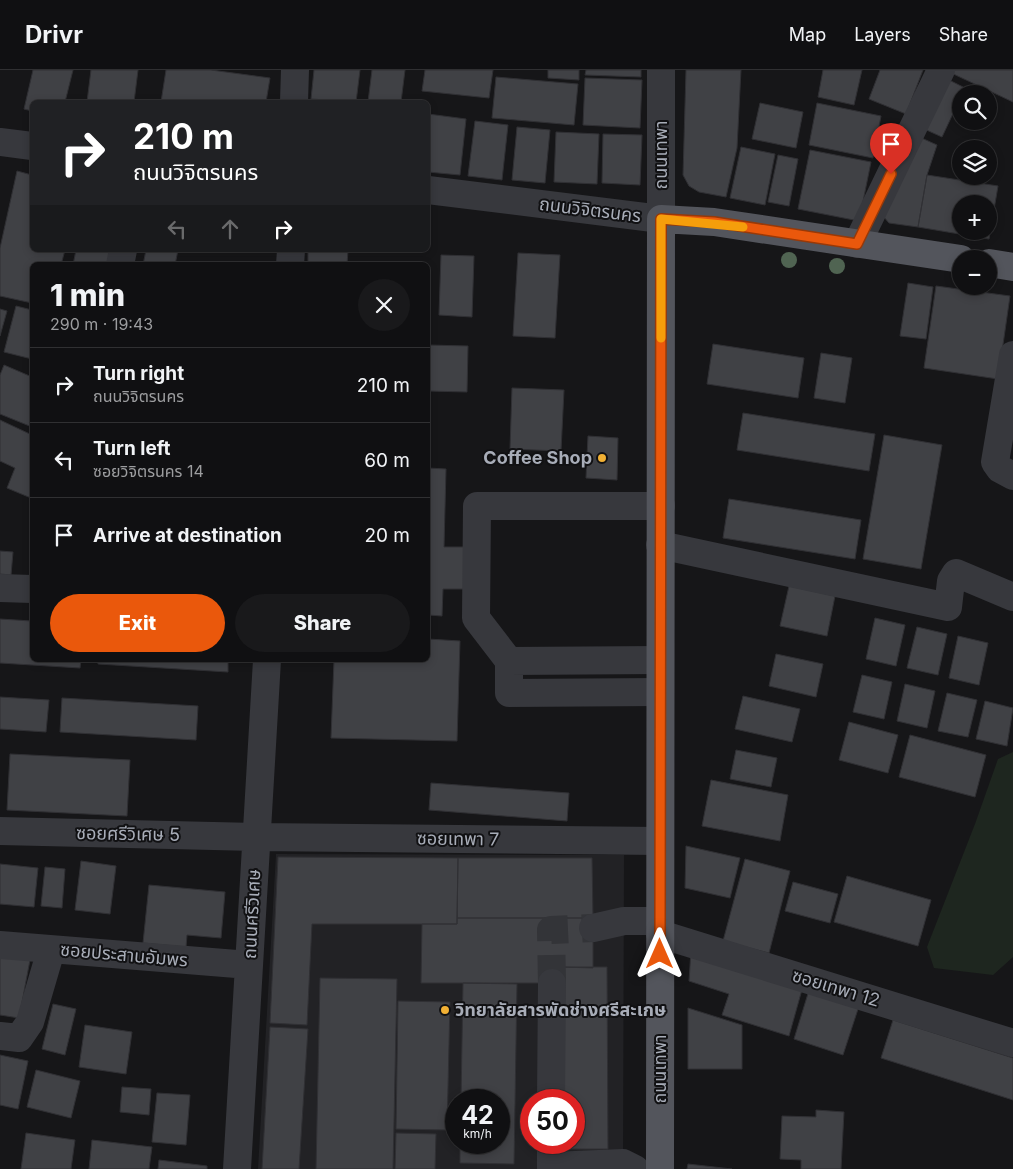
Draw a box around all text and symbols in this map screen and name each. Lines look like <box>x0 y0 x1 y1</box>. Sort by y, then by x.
text: Drivr <box>25 20 83 49</box>
text: Map <box>789 24 826 45</box>
text: Layers <box>854 24 911 45</box>
text: Share <box>939 24 988 45</box>
map controls <box>952 85 997 295</box>
button: search <box>952 85 997 130</box>
text: 210 m <box>133 115 234 157</box>
icon: right <box>50 120 115 185</box>
street label: ถนนเทพา <box>650 121 671 190</box>
pin <box>870 123 912 174</box>
icon: arrive <box>877 130 905 158</box>
button: layers <box>952 140 997 185</box>
text: ถนนวิจิตรนคร <box>133 159 258 185</box>
street label: ถนนวิจิตรนคร <box>538 193 642 226</box>
button: + <box>952 195 997 240</box>
icon: left <box>163 215 191 243</box>
icon: ahead <box>216 215 244 243</box>
icon: right <box>269 215 297 243</box>
button: − <box>952 250 997 295</box>
text: 1 min <box>50 277 125 313</box>
button: close <box>358 279 410 331</box>
text: 290 m · 19:43 <box>50 314 153 334</box>
text: Turn right <box>93 362 184 385</box>
icon: right <box>50 371 78 399</box>
text: 210 m <box>357 374 410 397</box>
text: ถนนวิจิตรนคร <box>93 386 184 406</box>
text: Turn left <box>93 437 171 460</box>
icon: left <box>50 446 78 474</box>
place label: Coffee Shop <box>483 447 592 468</box>
text: 60 m <box>364 449 410 472</box>
marker: Coffee Shop <box>596 452 608 464</box>
text: ซอยวิจิตรนคร 14 <box>93 461 204 481</box>
icon: arrive <box>50 521 78 549</box>
text: Arrive at destination <box>93 524 282 547</box>
text: 20 m <box>364 524 410 547</box>
button: Exit <box>50 594 225 652</box>
button: Share <box>235 594 410 652</box>
street label: ซอยศรีวิเศษ 5 <box>76 822 180 845</box>
street label: ซอยเทพา 7 <box>417 827 499 850</box>
street label: ถนนศรีวิเศษ <box>239 869 264 959</box>
position arrow <box>633 927 685 979</box>
street label: ซอยประสานอัมพร <box>59 938 189 971</box>
street label: ซอยเทพา 12 <box>790 964 882 1011</box>
place label: วิทยาลัยสารพัดช่างศรีสะเกษ <box>455 999 666 1020</box>
marker: วิทยาลัยสารพัดช่างศรีสะเกษ <box>439 1004 451 1016</box>
street label: ถนนเทพา <box>649 1035 670 1104</box>
speed limit sign: 50 <box>520 1089 585 1154</box>
text: 42 <box>461 1100 494 1130</box>
text: km/h <box>463 1126 492 1141</box>

